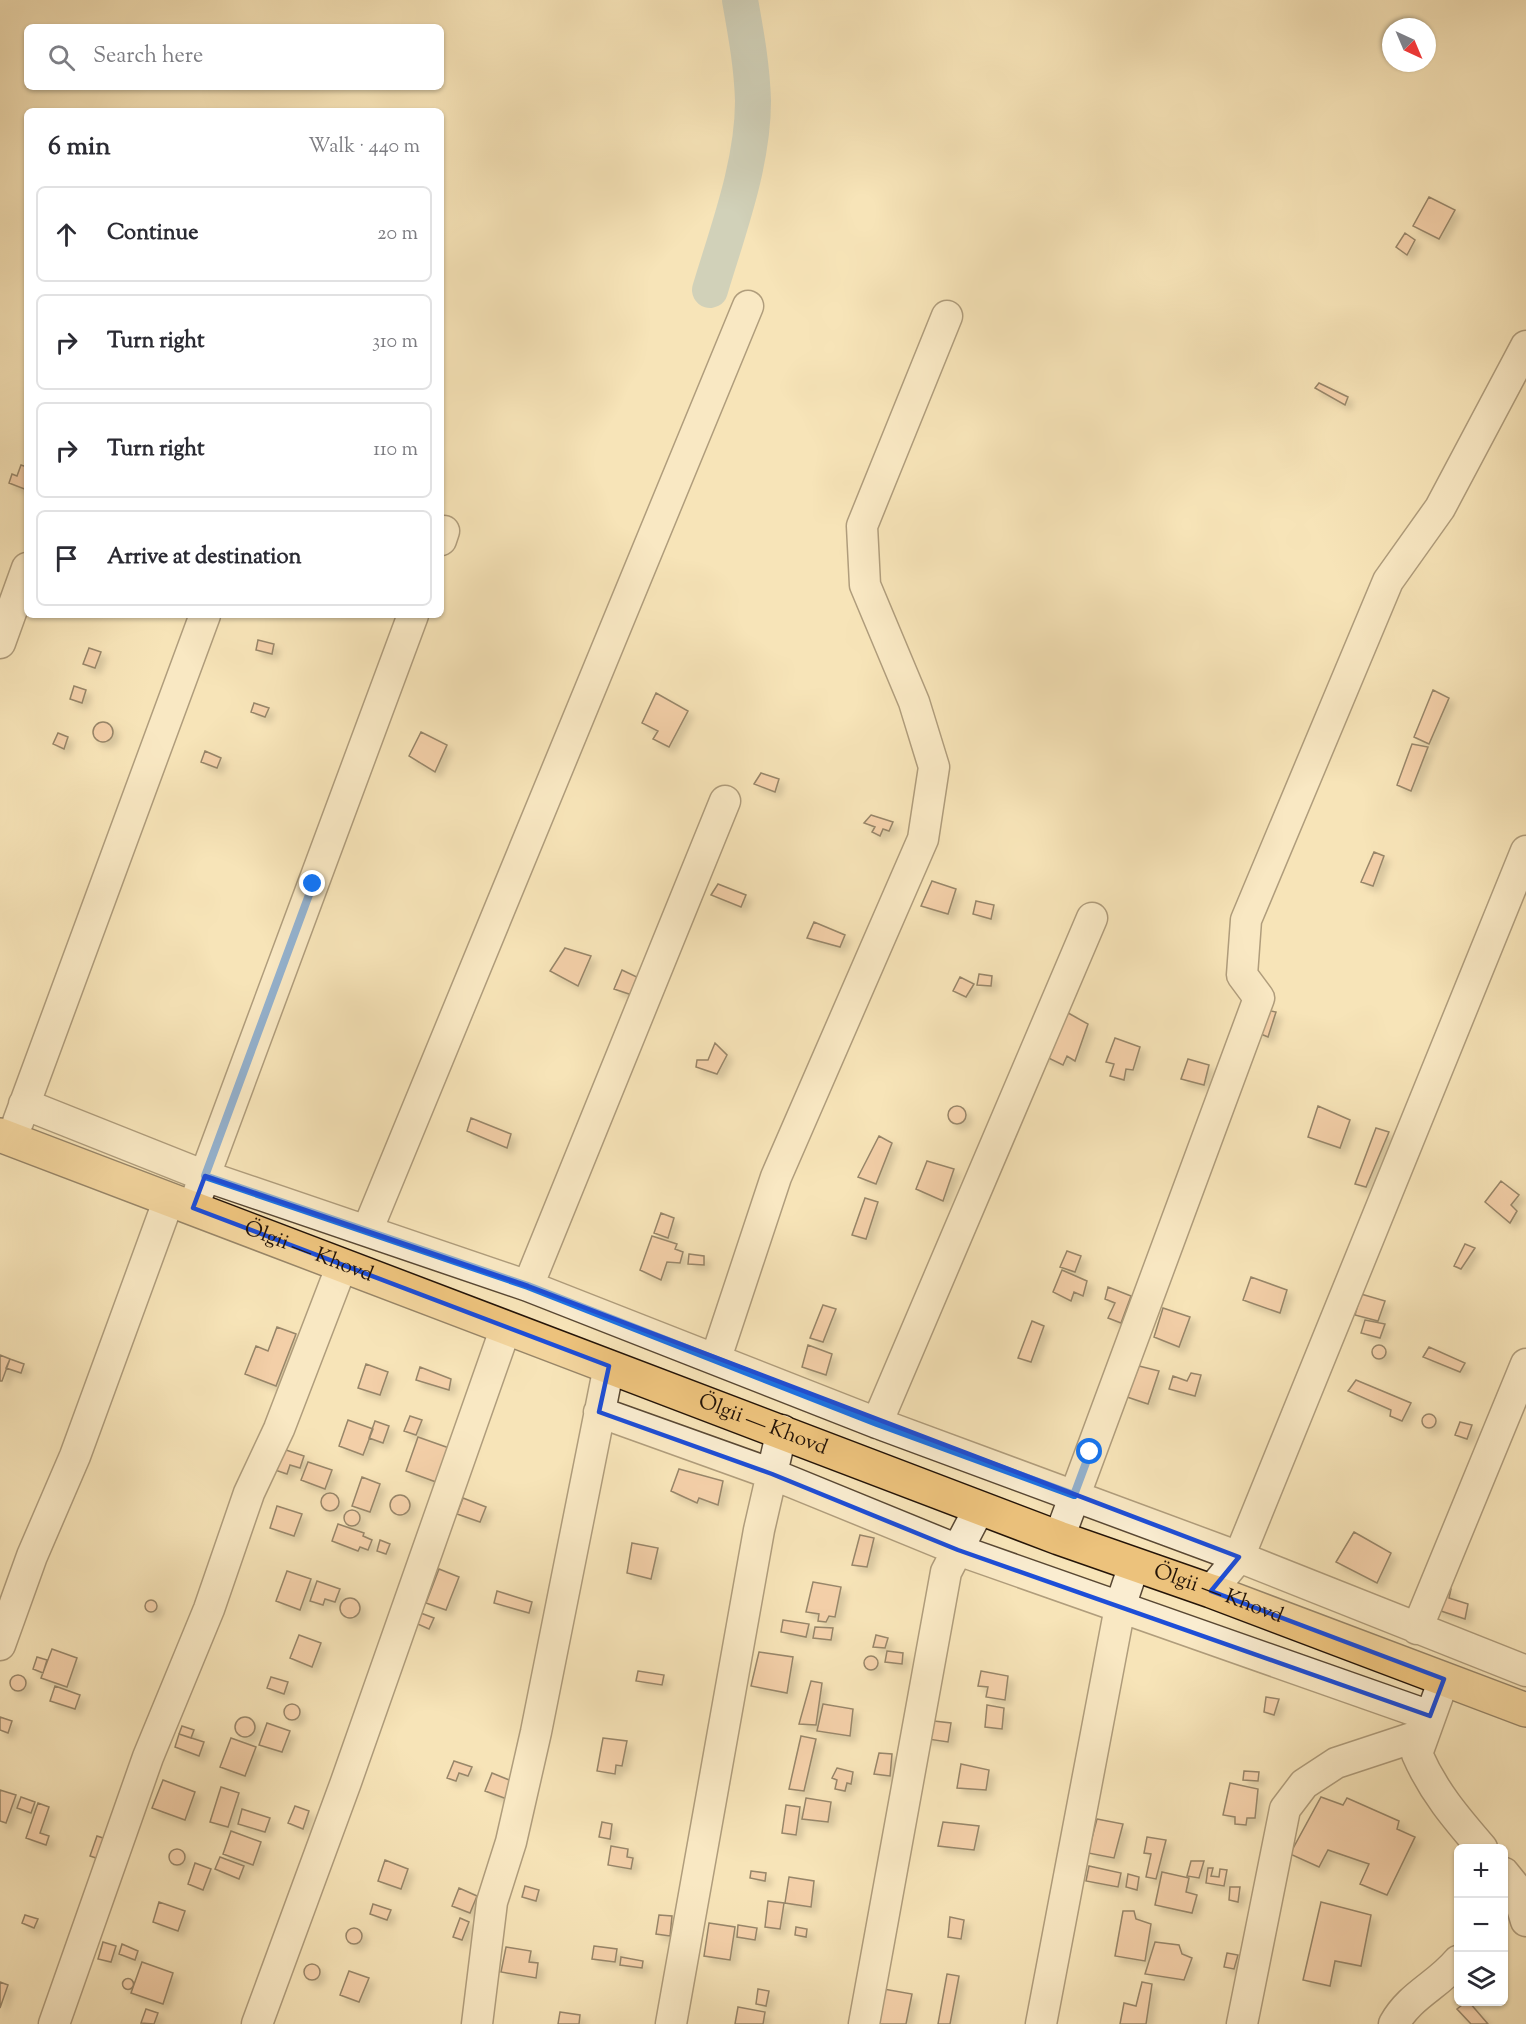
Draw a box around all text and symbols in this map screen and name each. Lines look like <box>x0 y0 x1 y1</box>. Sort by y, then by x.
north arrow <box>1382 18 1436 72</box>
search box <box>24 24 444 90</box>
icon: search <box>45 41 78 74</box>
text: Search here <box>93 41 203 73</box>
text: 6 min <box>48 129 111 166</box>
text: Walk · 440 m <box>308 133 420 162</box>
icon: ahead <box>50 218 83 251</box>
text: Continue <box>107 218 198 250</box>
text: 20 m <box>377 220 418 249</box>
icon: right <box>50 326 83 359</box>
text: Turn right <box>107 326 204 358</box>
text: 310 m <box>372 328 418 357</box>
icon: right <box>50 434 83 467</box>
text: Turn right <box>107 434 204 466</box>
text: 110 m <box>373 436 418 465</box>
icon: arrive <box>50 542 83 575</box>
text: Arrive at destination <box>107 542 302 574</box>
route end <box>299 870 325 896</box>
street label: Ölgii — Khovd <box>239 1214 378 1291</box>
street label: Ölgii — Khovd <box>694 1387 832 1464</box>
route start <box>1076 1438 1102 1464</box>
street label: Ölgii — Khovd <box>1149 1557 1288 1632</box>
map controls <box>1454 1844 1508 2006</box>
button: + <box>1454 1844 1508 1898</box>
button: − <box>1454 1898 1508 1952</box>
button: layers <box>1454 1952 1508 2006</box>

